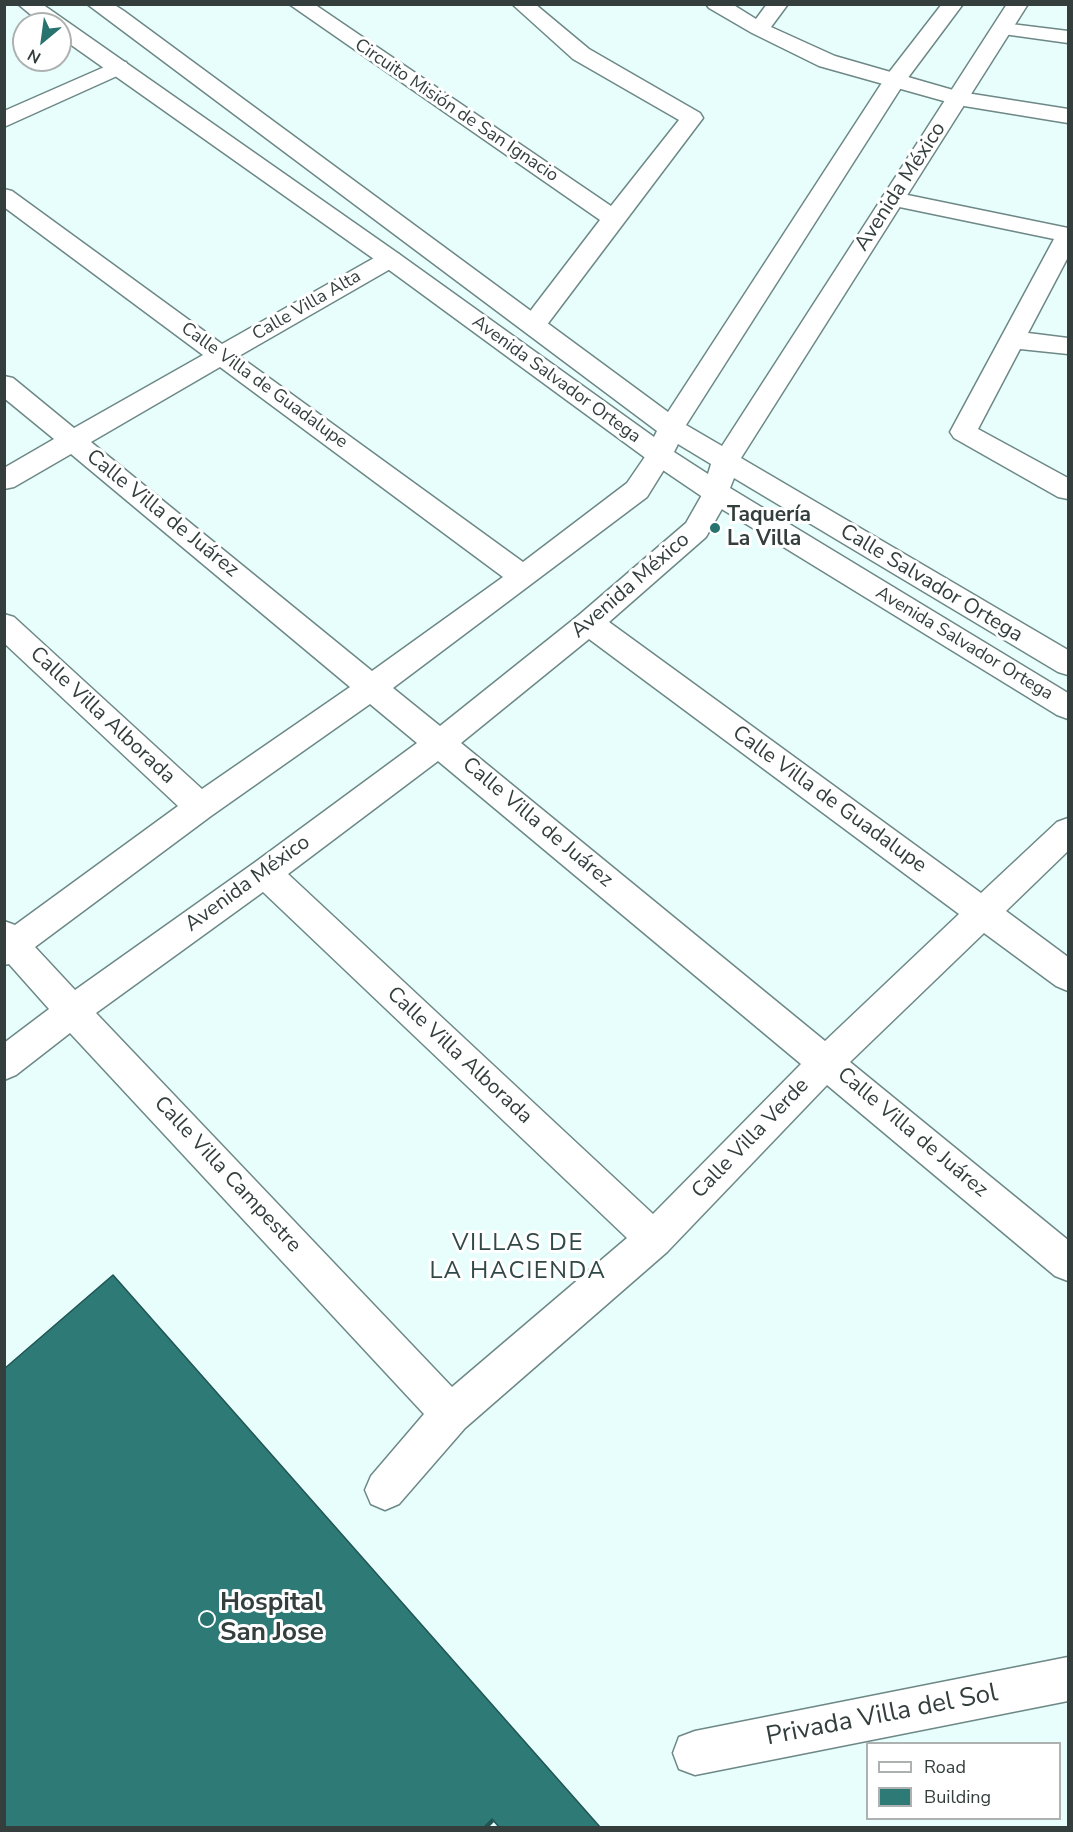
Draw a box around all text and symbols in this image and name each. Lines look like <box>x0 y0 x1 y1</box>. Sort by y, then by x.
north arrow <box>12 12 72 72</box>
street label: Circuito Misión de San Ignacio <box>350 35 562 187</box>
text: N <box>24 43 45 69</box>
street label: Avenida México <box>850 118 952 256</box>
street label: Calle Villa Alta <box>249 266 365 346</box>
street label: Avenida Salvador Ortega <box>468 312 644 448</box>
street label: Calle Villa de Guadalupe <box>177 318 351 454</box>
street label: Calle Villa de Juárez <box>81 445 243 583</box>
place label: Taquería La Villa <box>727 503 811 553</box>
street label: Calle Salvador Ortega <box>835 520 1027 648</box>
marker: Taquería La Villa <box>708 521 722 535</box>
street label: Avenida México <box>567 528 695 644</box>
street label: Avenida Salvador Ortega <box>871 582 1057 706</box>
street label: Calle Villa Alborada <box>24 642 180 790</box>
street label: Calle Villa de Guadalupe <box>727 721 931 879</box>
street label: Calle Villa de Juárez <box>457 753 617 893</box>
street label: Avenida México <box>181 830 315 938</box>
street label: Calle Villa Alborada <box>381 982 537 1130</box>
street label: Calle Villa de Juárez <box>832 1063 992 1203</box>
street label: Calle Villa Verde <box>687 1074 815 1204</box>
street label: Calle Villa Campestre <box>148 1092 306 1258</box>
district label: VILLAS DE LA HACIENDA <box>429 1230 607 1286</box>
place label: Hospital San Jose <box>220 1588 324 1649</box>
marker: Hospital San Jose <box>198 1610 216 1628</box>
street label: Privada Villa del Sol <box>763 1678 1001 1754</box>
legend <box>866 1742 1061 1820</box>
text: Road <box>924 1755 966 1779</box>
text: Building <box>924 1785 991 1809</box>

